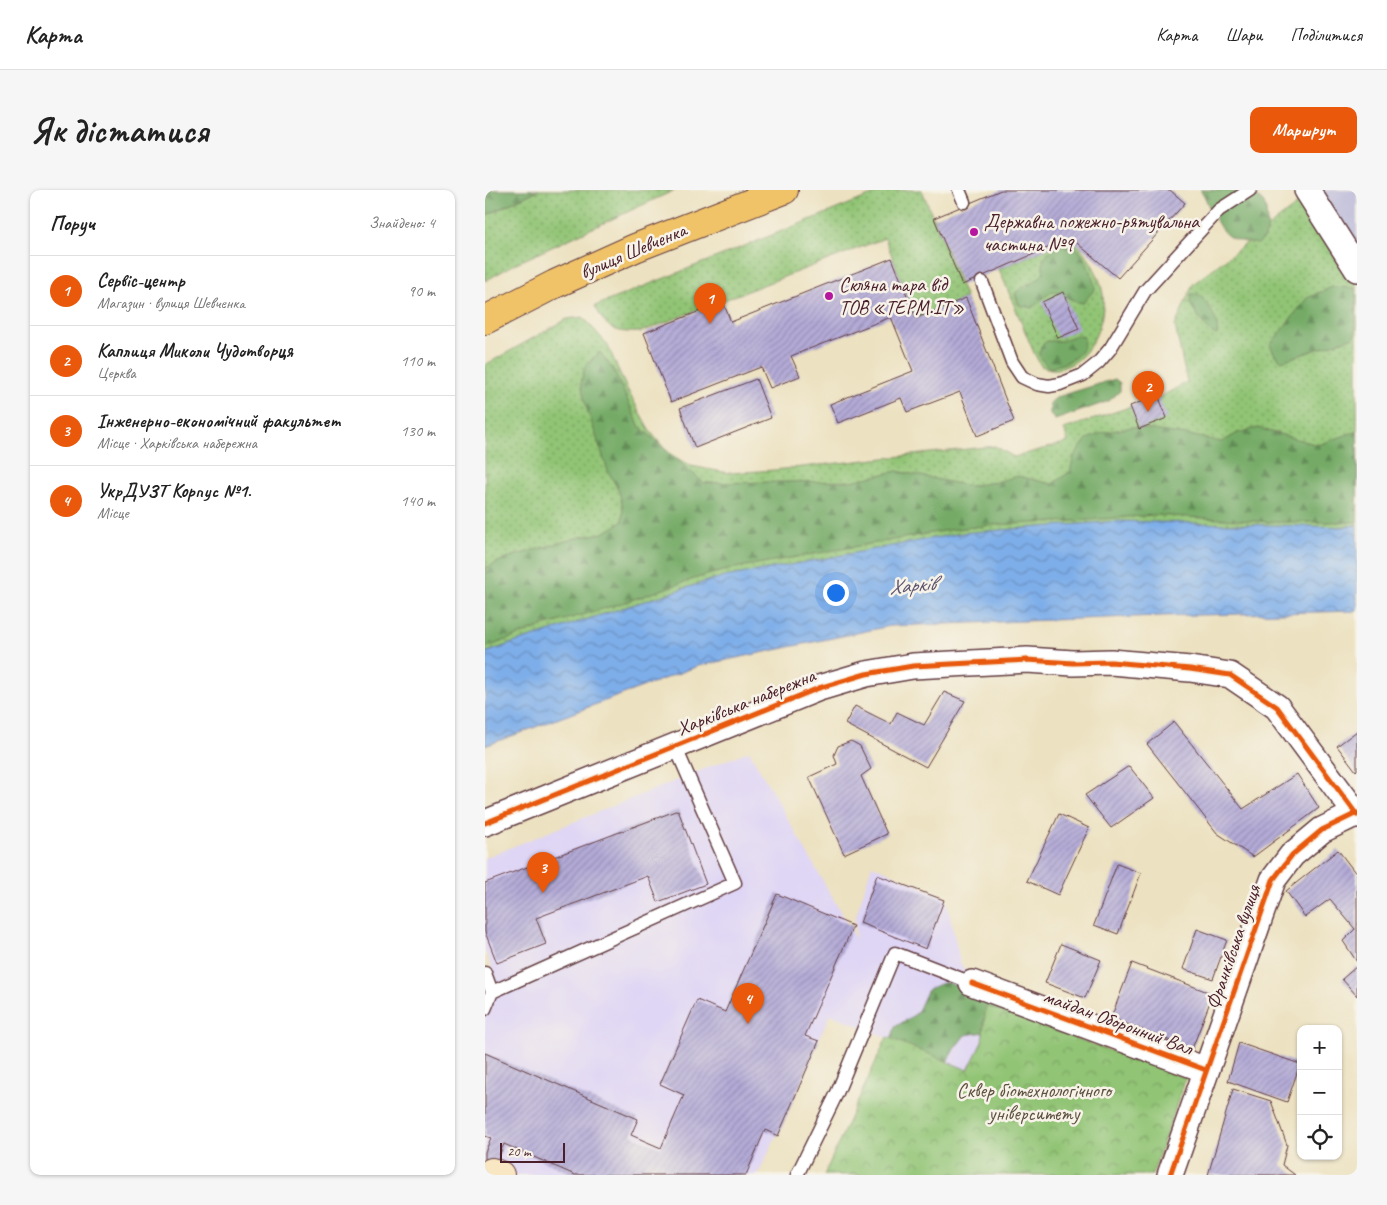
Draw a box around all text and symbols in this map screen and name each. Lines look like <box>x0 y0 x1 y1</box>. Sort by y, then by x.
text: Карта <box>25 20 82 50</box>
text: Карта <box>1156 24 1197 46</box>
text: Шари <box>1225 24 1262 46</box>
text: Поділитися <box>1290 24 1362 46</box>
button: Маршрут <box>1250 107 1357 153</box>
text: Як дістатися <box>30 108 208 153</box>
place label: Державна пожежно-рятувальна частина №9 <box>984 209 1200 257</box>
text: Поруч <box>50 210 95 236</box>
text: Знайдено: 4 <box>369 213 435 233</box>
street label: вулиця Шевченка <box>576 217 692 285</box>
marker: Державна пожежно-рятувальна частина №9 <box>968 226 980 238</box>
text: Сервіс-центр <box>97 269 184 293</box>
place label: Скляна тара від ТОВ «ТЕРМ.ІТ» <box>839 272 964 320</box>
text: 1 <box>62 281 70 301</box>
text: 90 m <box>408 281 435 301</box>
pin: 1 <box>694 283 726 324</box>
marker: Скляна тара від ТОВ «ТЕРМ.ІТ» <box>823 290 835 302</box>
text: Магазин · вулиця Шевченка <box>97 293 245 313</box>
text: Каплиця Миколи Чудотворця <box>97 339 293 363</box>
text: 2 <box>62 351 70 371</box>
text: 110 m <box>401 351 435 371</box>
text: Церква <box>97 363 136 383</box>
pin: 2 <box>1132 371 1164 412</box>
text: Інженерно-економічний факультет <box>97 409 341 433</box>
text: 3 <box>62 421 70 441</box>
text: 130 m <box>401 421 435 441</box>
text: Місце · Харківська набережна <box>97 433 257 453</box>
text: УкрДУЗТ Корпус №1. <box>97 479 251 503</box>
text: 4 <box>62 491 70 511</box>
text: 140 m <box>401 491 435 511</box>
text: Місце <box>97 503 129 523</box>
water label: Харків <box>888 569 945 600</box>
your location <box>823 580 849 606</box>
street label: Харківська набережна <box>673 662 821 741</box>
pin: 3 <box>527 852 559 893</box>
street label: Франківська вулиця <box>1200 881 1266 1013</box>
pin: 4 <box>732 983 764 1024</box>
street label: майдан Оборонний Вал <box>1040 983 1198 1061</box>
map controls <box>1297 1025 1342 1160</box>
button: + <box>1297 1025 1342 1070</box>
button: − <box>1297 1070 1342 1115</box>
park label: Сквер біотехнологічного університету <box>957 1078 1113 1126</box>
button: locate <box>1297 1115 1342 1160</box>
scale bar <box>500 1140 565 1163</box>
text: 20 m <box>507 1143 531 1160</box>

